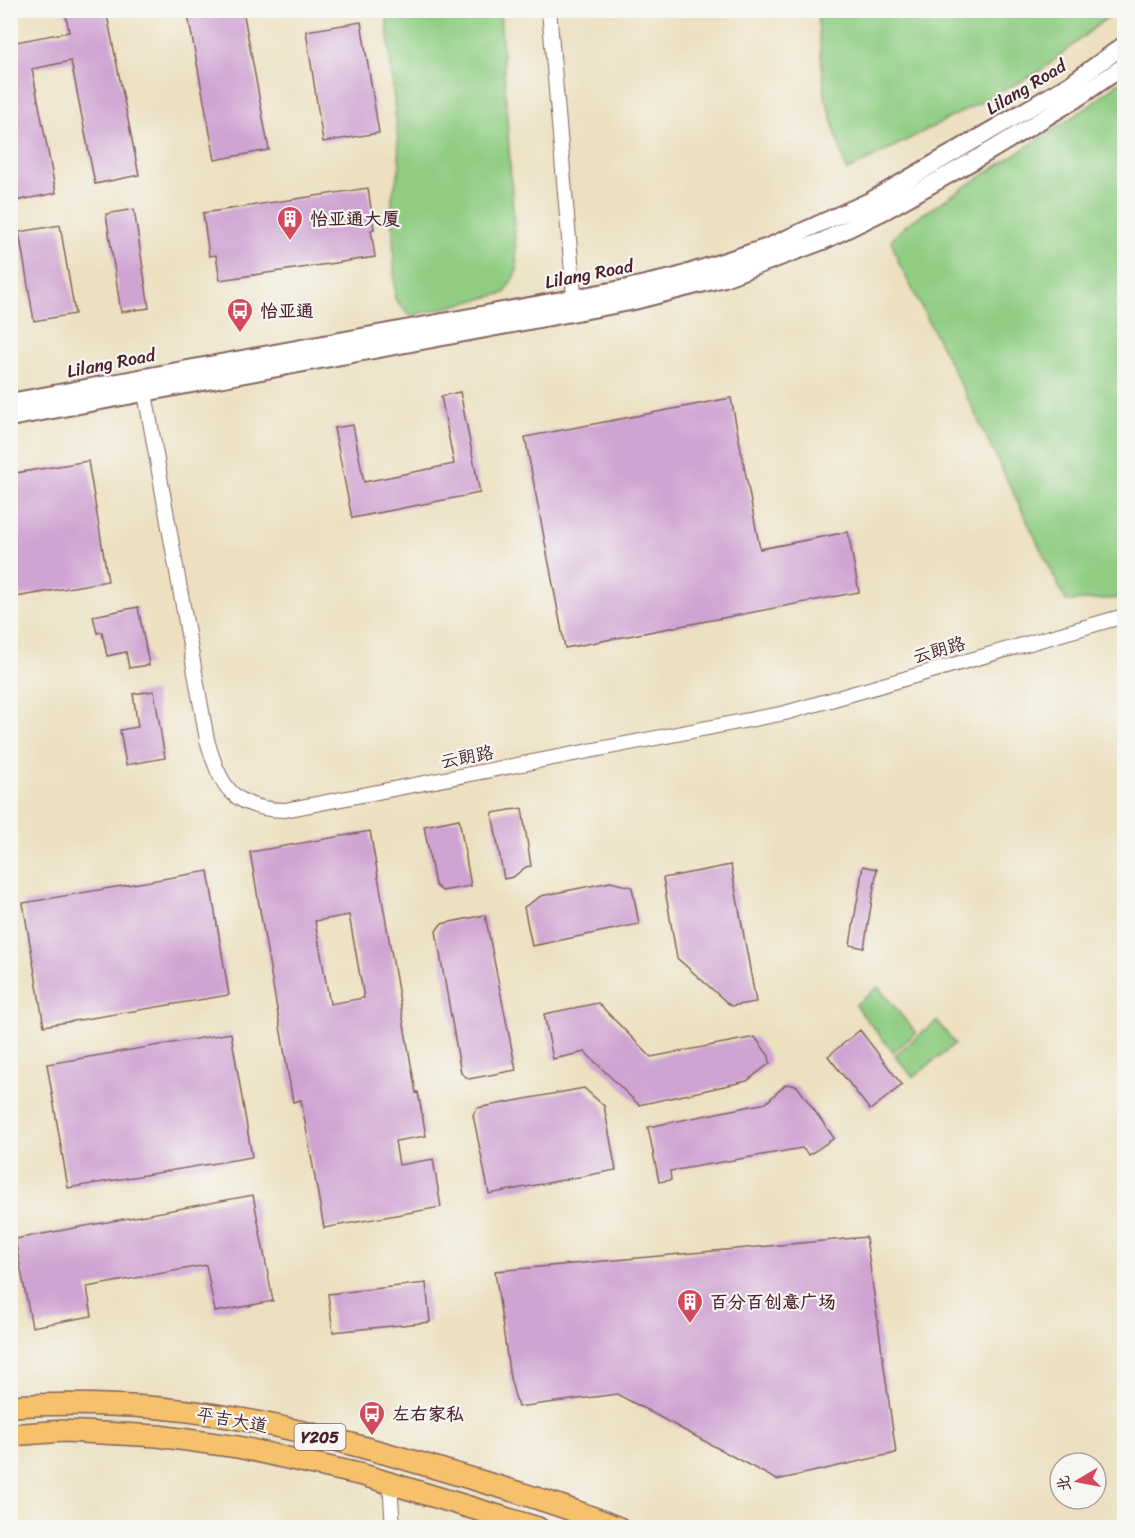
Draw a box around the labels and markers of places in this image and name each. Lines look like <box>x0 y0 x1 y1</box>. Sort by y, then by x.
place label: 怡亚通大厦 <box>310 203 400 235</box>
building icon: 怡亚通大厦 <box>275 204 305 242</box>
place label: 怡亚通 <box>260 295 314 327</box>
bus stop icon: 怡亚通 <box>225 296 255 334</box>
place label: 百分百创意广场 <box>710 1286 836 1318</box>
building icon: 百分百创意广场 <box>675 1287 705 1325</box>
place label: 左右家私 <box>392 1398 464 1430</box>
bus stop icon: 左右家私 <box>357 1399 387 1437</box>

